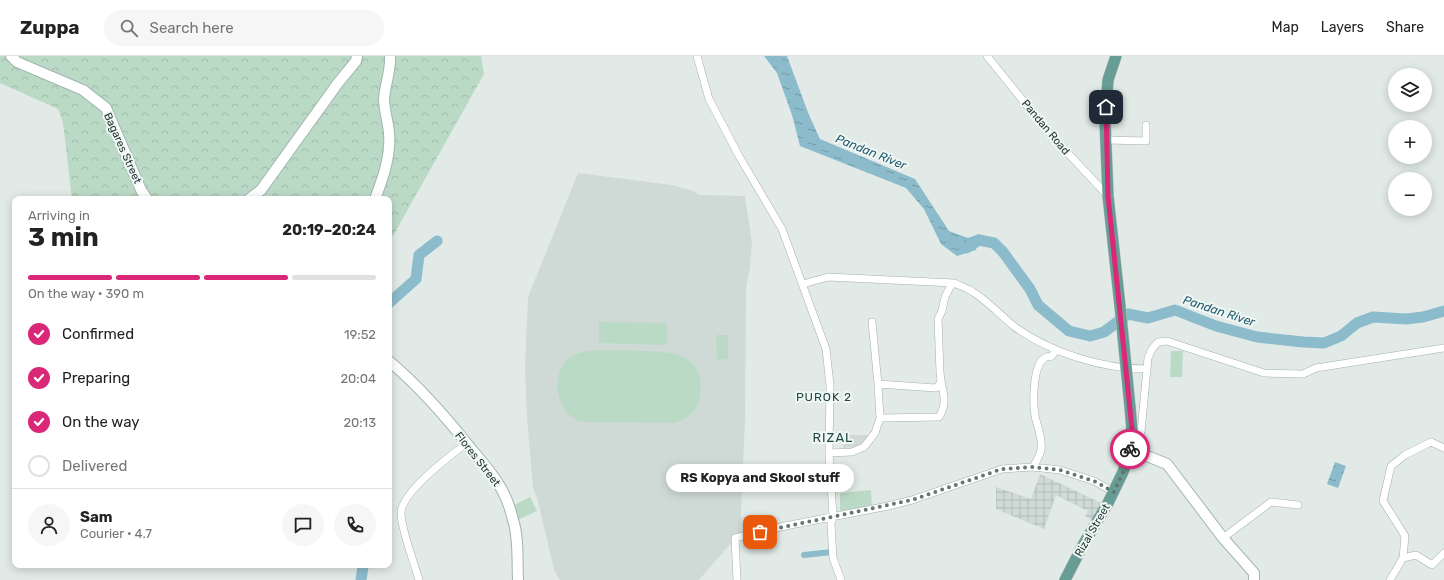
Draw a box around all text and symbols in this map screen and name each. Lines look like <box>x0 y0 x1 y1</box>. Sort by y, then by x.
search box <box>104 10 384 46</box>
text: Zuppa <box>20 16 80 39</box>
icon: search <box>118 17 140 39</box>
text: Search here <box>150 19 234 37</box>
text: Map <box>1272 19 1299 36</box>
text: Layers <box>1321 19 1364 36</box>
text: Share <box>1386 19 1424 36</box>
map controls <box>1388 68 1432 216</box>
button: layers <box>1388 68 1432 112</box>
pin <box>1089 90 1123 124</box>
icon: home <box>1095 96 1117 118</box>
street label: Pandan Road <box>1019 97 1072 157</box>
street label: Bagares Street <box>101 111 144 186</box>
button: + <box>1388 120 1432 164</box>
water label: Pandan River <box>834 131 909 173</box>
button: − <box>1388 172 1432 216</box>
text: Arriving in <box>28 208 90 223</box>
text: 20:19–20:24 <box>282 221 376 239</box>
text: 3 min <box>28 222 99 253</box>
text: On the way · 390 m <box>28 286 144 301</box>
water label: Pandan River <box>1181 293 1257 329</box>
icon: check <box>28 323 50 345</box>
text: Confirmed <box>62 325 134 343</box>
text: 19:52 <box>344 327 376 342</box>
icon: check <box>28 367 50 389</box>
text: Preparing <box>62 369 130 387</box>
text: 20:04 <box>340 371 376 386</box>
district label: PUROK 2 <box>796 390 852 404</box>
icon: check <box>28 411 50 433</box>
text: On the way <box>62 413 140 431</box>
text: 20:13 <box>343 415 376 430</box>
street label: Flores Street <box>452 429 503 490</box>
courier <box>1110 429 1150 469</box>
district label: RIZAL <box>813 430 853 445</box>
icon: bike <box>1119 438 1141 460</box>
text: Delivered <box>62 457 127 475</box>
callout: RS Kopya and Skool stuff <box>666 464 854 492</box>
text: RS Kopya and Skool stuff <box>680 470 840 485</box>
street label: Rizal Street <box>1072 501 1113 559</box>
button: person <box>28 504 70 546</box>
button: chat <box>282 504 324 546</box>
button: phone <box>334 504 376 546</box>
text: Sam <box>80 508 113 526</box>
pin <box>743 515 777 549</box>
icon: bag <box>749 521 771 543</box>
text: Courier · 4.7 <box>80 526 152 541</box>

